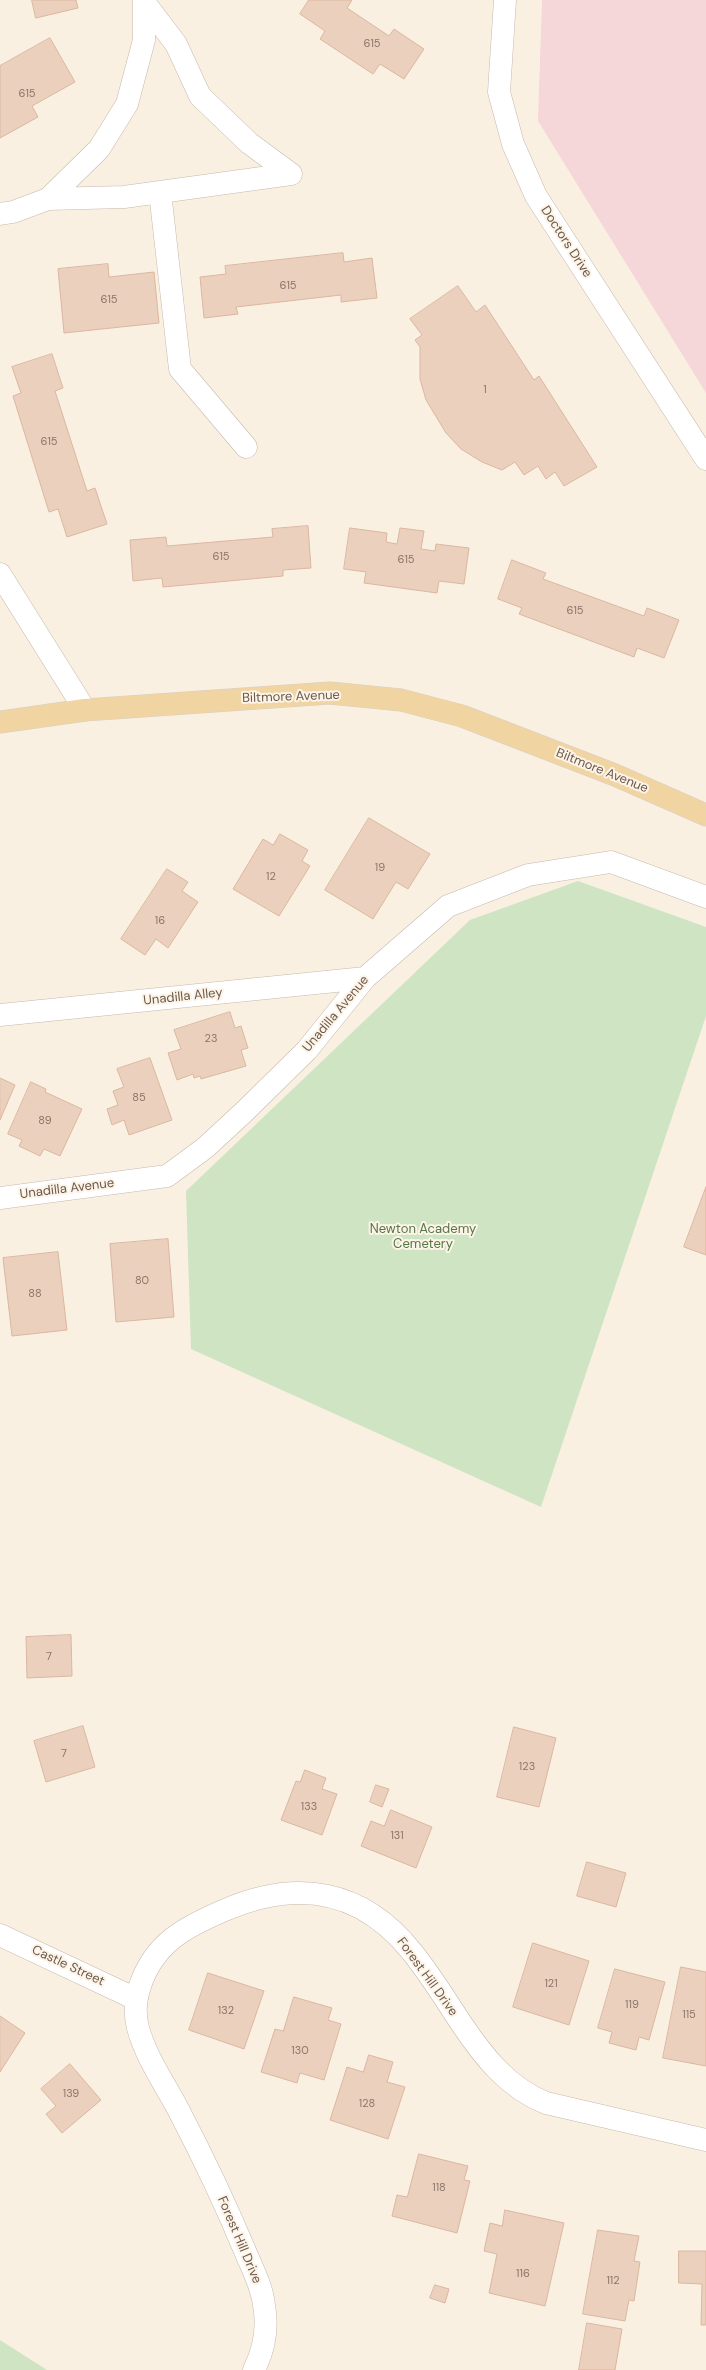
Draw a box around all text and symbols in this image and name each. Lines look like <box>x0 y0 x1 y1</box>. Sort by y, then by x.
house number: 615 <box>363 37 381 51</box>
house number: 615 <box>18 87 36 101</box>
street label: Doctors Drive <box>537 203 595 281</box>
house number: 615 <box>279 279 297 293</box>
house number: 615 <box>100 293 118 307</box>
house number: 1 <box>483 383 487 397</box>
house number: 615 <box>40 435 58 449</box>
house number: 615 <box>212 550 230 564</box>
house number: 615 <box>397 553 415 567</box>
house number: 615 <box>566 604 584 618</box>
street label: Biltmore Avenue <box>242 687 340 707</box>
street label: Biltmore Avenue <box>554 745 650 797</box>
house number: 19 <box>375 861 385 875</box>
house number: 12 <box>266 870 276 884</box>
house number: 16 <box>155 914 165 928</box>
street label: Unadilla Avenue <box>300 973 372 1055</box>
street label: Unadilla Alley <box>143 985 223 1009</box>
house number: 23 <box>205 1032 217 1046</box>
house number: 85 <box>132 1091 146 1105</box>
house number: 89 <box>38 1114 52 1128</box>
street label: Unadilla Avenue <box>19 1175 115 1203</box>
park label: Newton Academy Cemetery <box>370 1222 476 1253</box>
house number: 80 <box>135 1274 149 1288</box>
house number: 88 <box>28 1287 42 1301</box>
house number: 7 <box>46 1650 52 1664</box>
house number: 7 <box>61 1747 67 1761</box>
house number: 123 <box>519 1760 535 1774</box>
house number: 133 <box>301 1800 317 1814</box>
house number: 131 <box>390 1829 404 1843</box>
street label: Forest Hill Drive <box>393 1935 461 2019</box>
street label: Castle Street <box>29 1942 107 1990</box>
house number: 121 <box>544 1977 558 1991</box>
house number: 119 <box>625 1998 639 2012</box>
house number: 132 <box>218 2004 234 2018</box>
house number: 115 <box>682 2008 696 2022</box>
house number: 130 <box>291 2044 309 2058</box>
house number: 139 <box>63 2087 79 2101</box>
house number: 128 <box>359 2097 375 2111</box>
house number: 118 <box>432 2181 446 2195</box>
street label: Forest Hill Drive <box>214 2194 264 2286</box>
house number: 116 <box>516 2267 530 2281</box>
house number: 112 <box>606 2274 620 2288</box>

